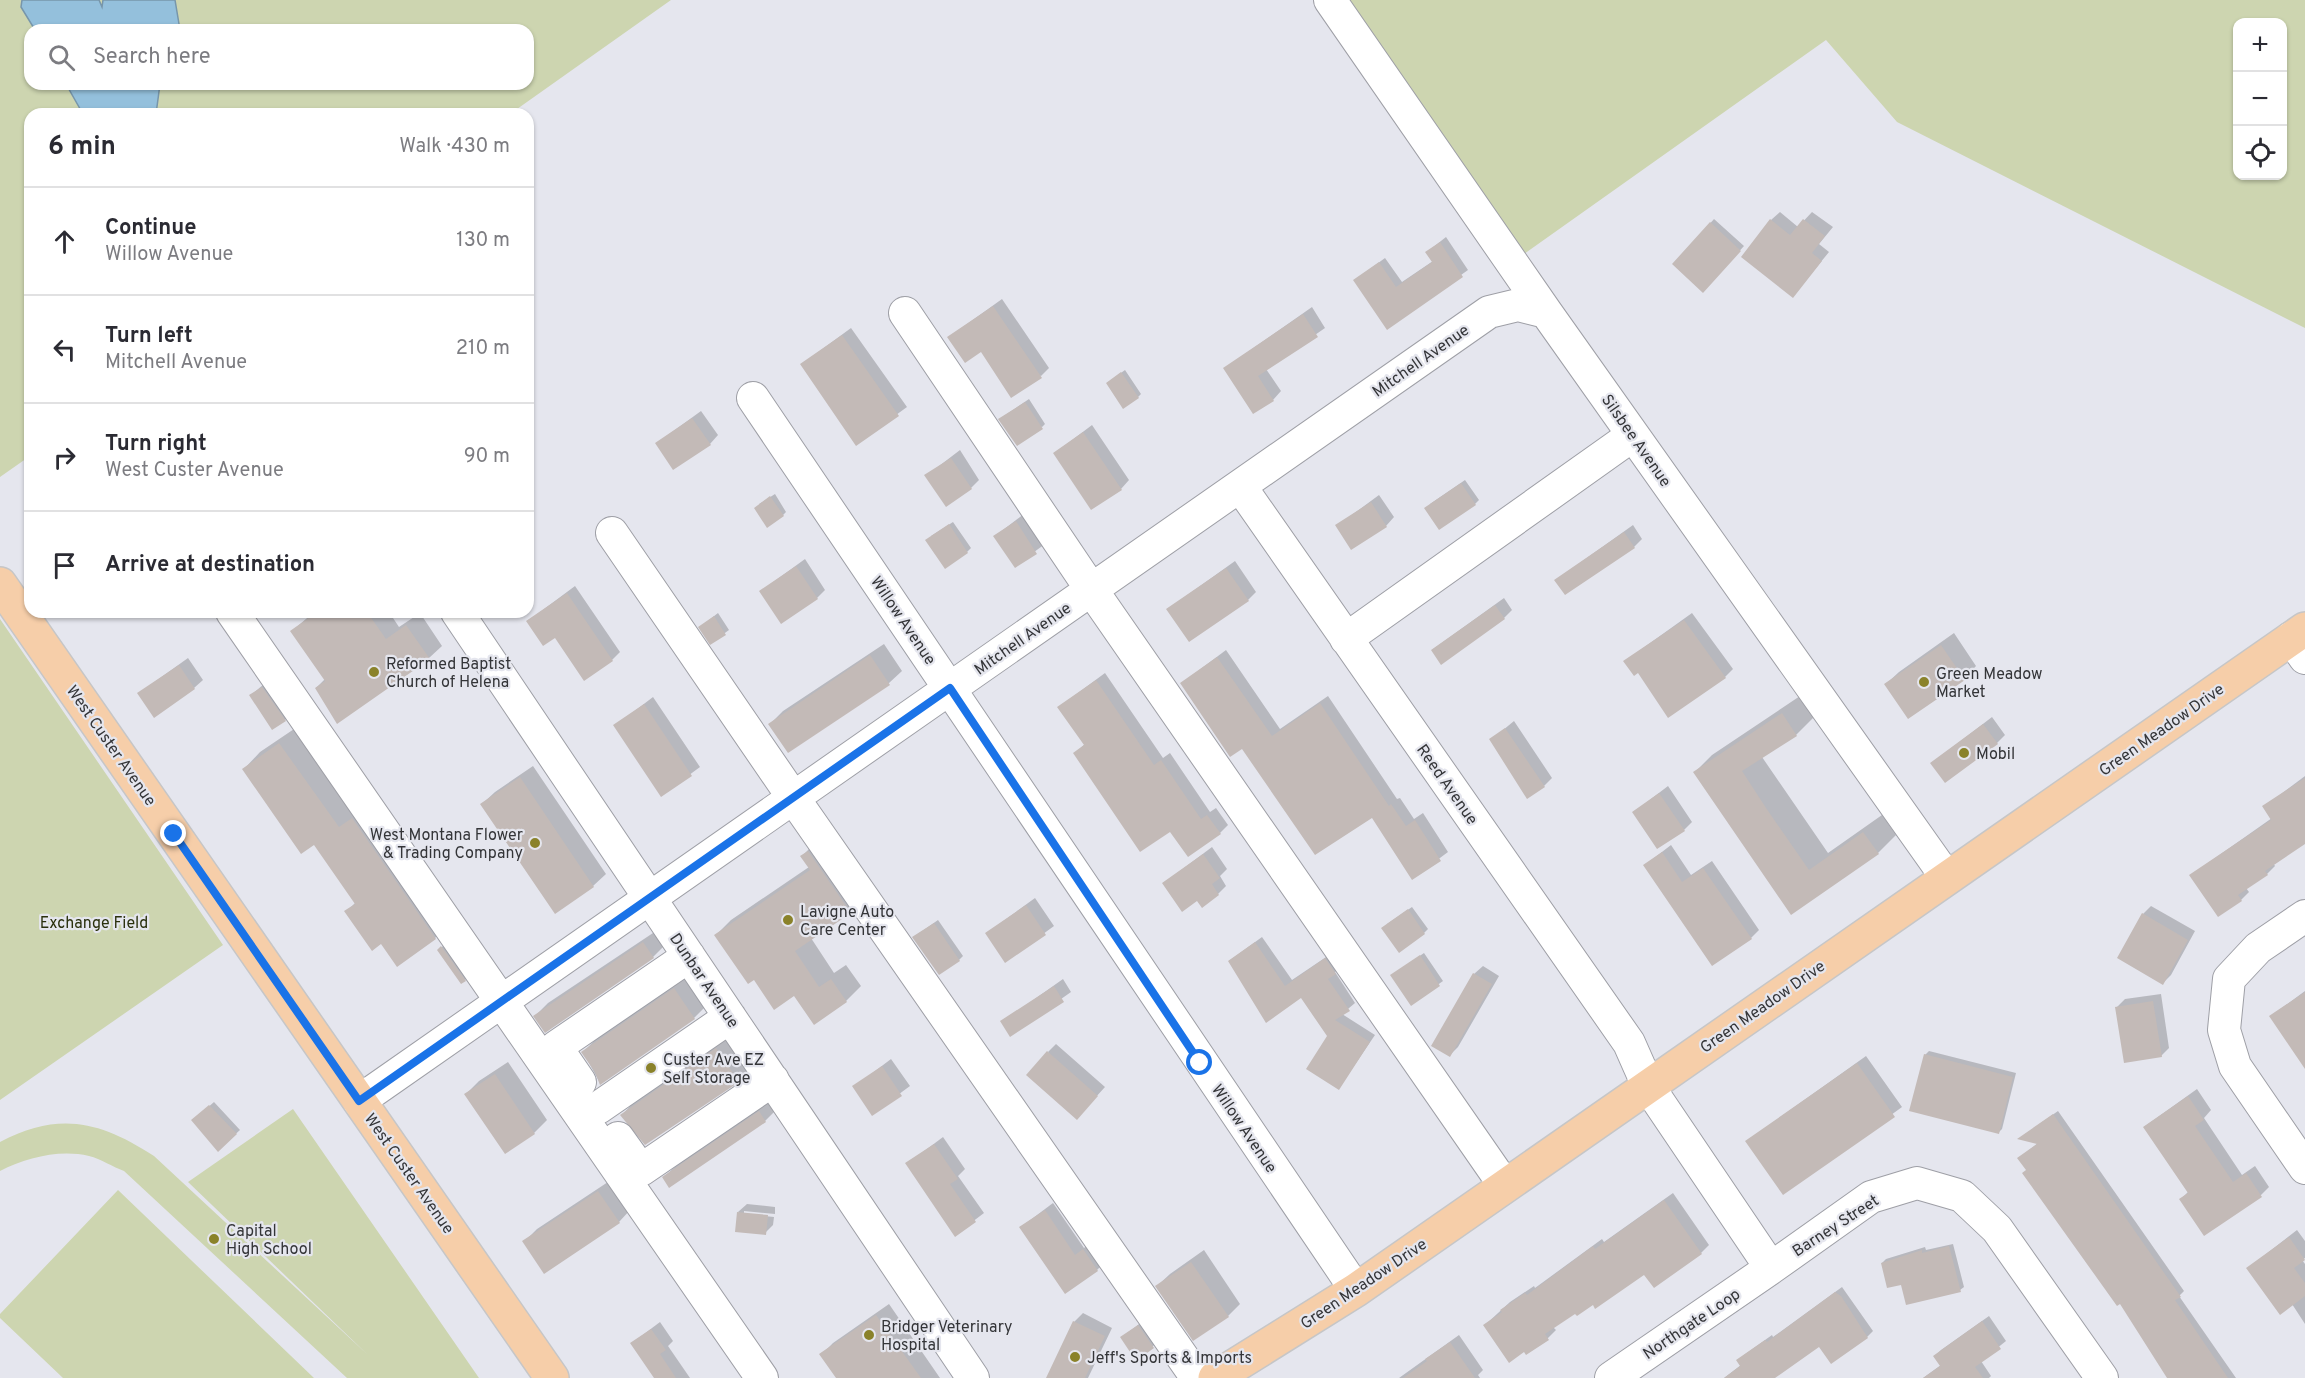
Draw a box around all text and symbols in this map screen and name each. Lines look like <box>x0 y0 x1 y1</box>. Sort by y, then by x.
map controls <box>2233 18 2287 180</box>
button: + <box>2233 18 2287 72</box>
search box <box>24 24 534 90</box>
icon: search <box>45 41 78 74</box>
text: Search here <box>93 44 211 71</box>
button: − <box>2233 72 2287 126</box>
button: locate <box>2233 126 2287 180</box>
text: 6 min <box>48 131 116 164</box>
text: Walk · 430 m <box>399 134 510 160</box>
text: Continue <box>105 215 196 242</box>
icon: ahead <box>48 225 81 258</box>
text: 130 m <box>456 228 510 254</box>
text: Willow Avenue <box>105 242 233 268</box>
street label: Mitchell Avenue <box>1369 321 1473 402</box>
text: Turn left <box>105 323 193 350</box>
icon: left <box>48 333 81 366</box>
text: 210 m <box>456 336 510 362</box>
text: Mitchell Avenue <box>105 350 247 376</box>
street label: Silsbee Avenue <box>1596 391 1675 491</box>
text: Turn right <box>105 431 207 458</box>
icon: right <box>48 441 81 474</box>
text: 90 m <box>464 444 510 470</box>
text: West Custer Avenue <box>105 458 284 484</box>
icon: arrive <box>48 549 81 582</box>
text: Arrive at destination <box>105 552 315 579</box>
street label: Willow Avenue <box>865 573 939 669</box>
street label: Mitchell Avenue <box>971 599 1075 680</box>
place label: Reformed Baptist Church of Helena <box>386 655 511 693</box>
marker: Reformed Baptist Church of Helena <box>367 665 381 679</box>
place label: Green Meadow Market <box>1936 665 2043 703</box>
marker: Green Meadow Market <box>1917 675 1931 689</box>
street label: Green Meadow Drive <box>2096 680 2229 781</box>
street label: West Custer Avenue <box>61 682 160 810</box>
street label: Reed Avenue <box>1411 741 1481 829</box>
place label: Mobil <box>1976 745 2015 765</box>
marker: Mobil <box>1957 746 1971 760</box>
route end <box>160 820 186 846</box>
place label: West Montana Flower & Trading Company <box>370 826 523 864</box>
marker: West Montana Flower & Trading Company <box>528 836 542 850</box>
place label: Lavigne Auto Care Center <box>800 903 894 941</box>
marker: Lavigne Auto Care Center <box>781 913 795 927</box>
park label: Exchange Field <box>40 914 148 934</box>
street label: Dunbar Avenue <box>664 930 742 1032</box>
street label: Green Meadow Drive <box>1697 957 1830 1058</box>
route start <box>1186 1049 1212 1075</box>
place label: Custer Ave EZ Self Storage <box>663 1051 764 1089</box>
marker: Custer Ave EZ Self Storage <box>644 1061 658 1075</box>
street label: Willow Avenue <box>1206 1081 1280 1177</box>
street label: West Custer Avenue <box>359 1110 458 1238</box>
street label: Barney Street <box>1789 1191 1883 1262</box>
place label: Capital High School <box>226 1222 312 1260</box>
marker: Capital High School <box>207 1232 221 1246</box>
street label: Green Meadow Drive <box>1297 1235 1431 1334</box>
street label: Northgate Loop <box>1640 1285 1745 1365</box>
place label: Bridger Veterinary Hospital <box>881 1318 1013 1356</box>
marker: Bridger Veterinary Hospital <box>862 1328 876 1342</box>
place label: Jeff's Sports & Imports <box>1087 1349 1252 1369</box>
marker: Jeff's Sports & Imports <box>1068 1350 1082 1364</box>

